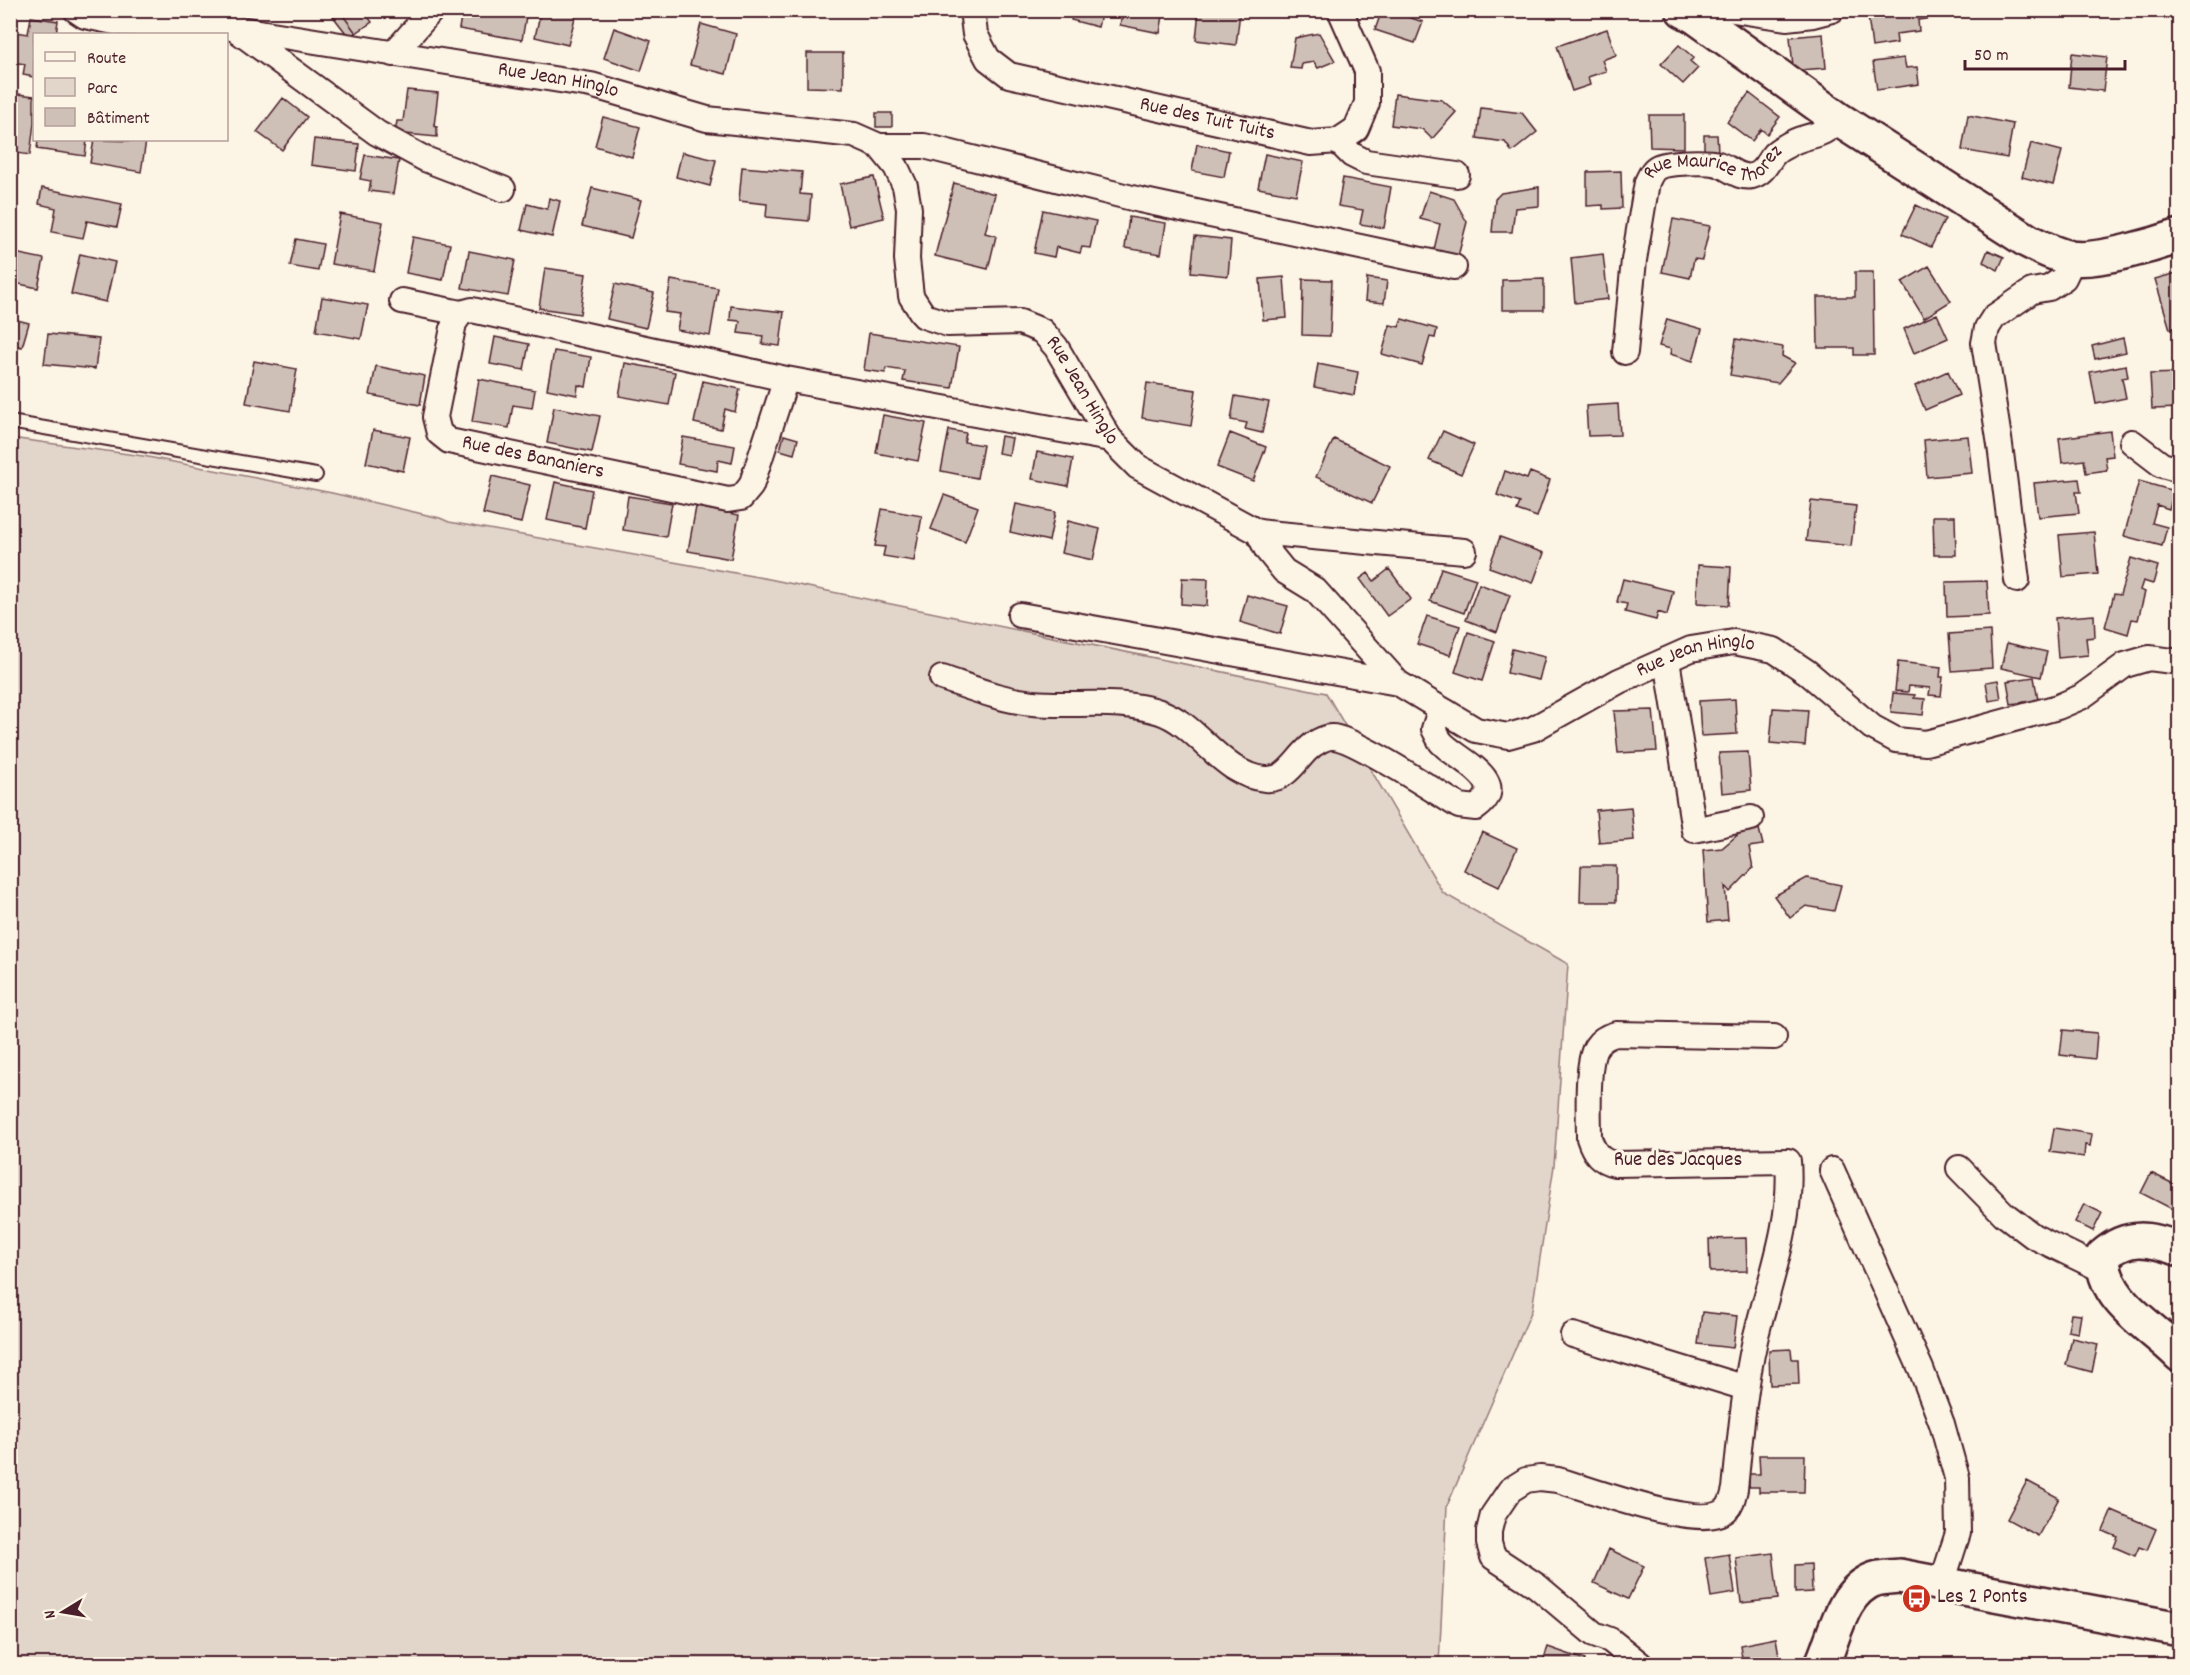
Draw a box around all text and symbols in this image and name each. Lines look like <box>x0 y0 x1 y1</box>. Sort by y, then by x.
legend <box>33 33 228 141</box>
scale bar <box>1965 33 2126 71</box>
text: 50 m <box>1974 44 2009 69</box>
text: Route <box>87 47 126 72</box>
street label: Rue Jean Hinglo <box>495 55 622 107</box>
text: Parc <box>87 77 118 102</box>
street label: Rue des Tuit Tuits <box>1137 90 1278 149</box>
text: Bâtiment <box>87 107 150 132</box>
street label: Rue Maurice Thorez <box>1636 137 1789 192</box>
street label: Rue Jean Hinglo <box>1038 329 1125 454</box>
street label: Rue des Bananiers <box>459 428 607 488</box>
street label: Rue Jean Hinglo <box>1632 627 1757 686</box>
street label: Rue des Jacques <box>1614 1146 1742 1176</box>
north arrow <box>33 1582 93 1642</box>
bus stop icon: Les 2 Ponts <box>1900 1582 1932 1614</box>
place label: Les 2 Ponts <box>1937 1583 2028 1613</box>
text: N <box>39 1608 63 1620</box>

